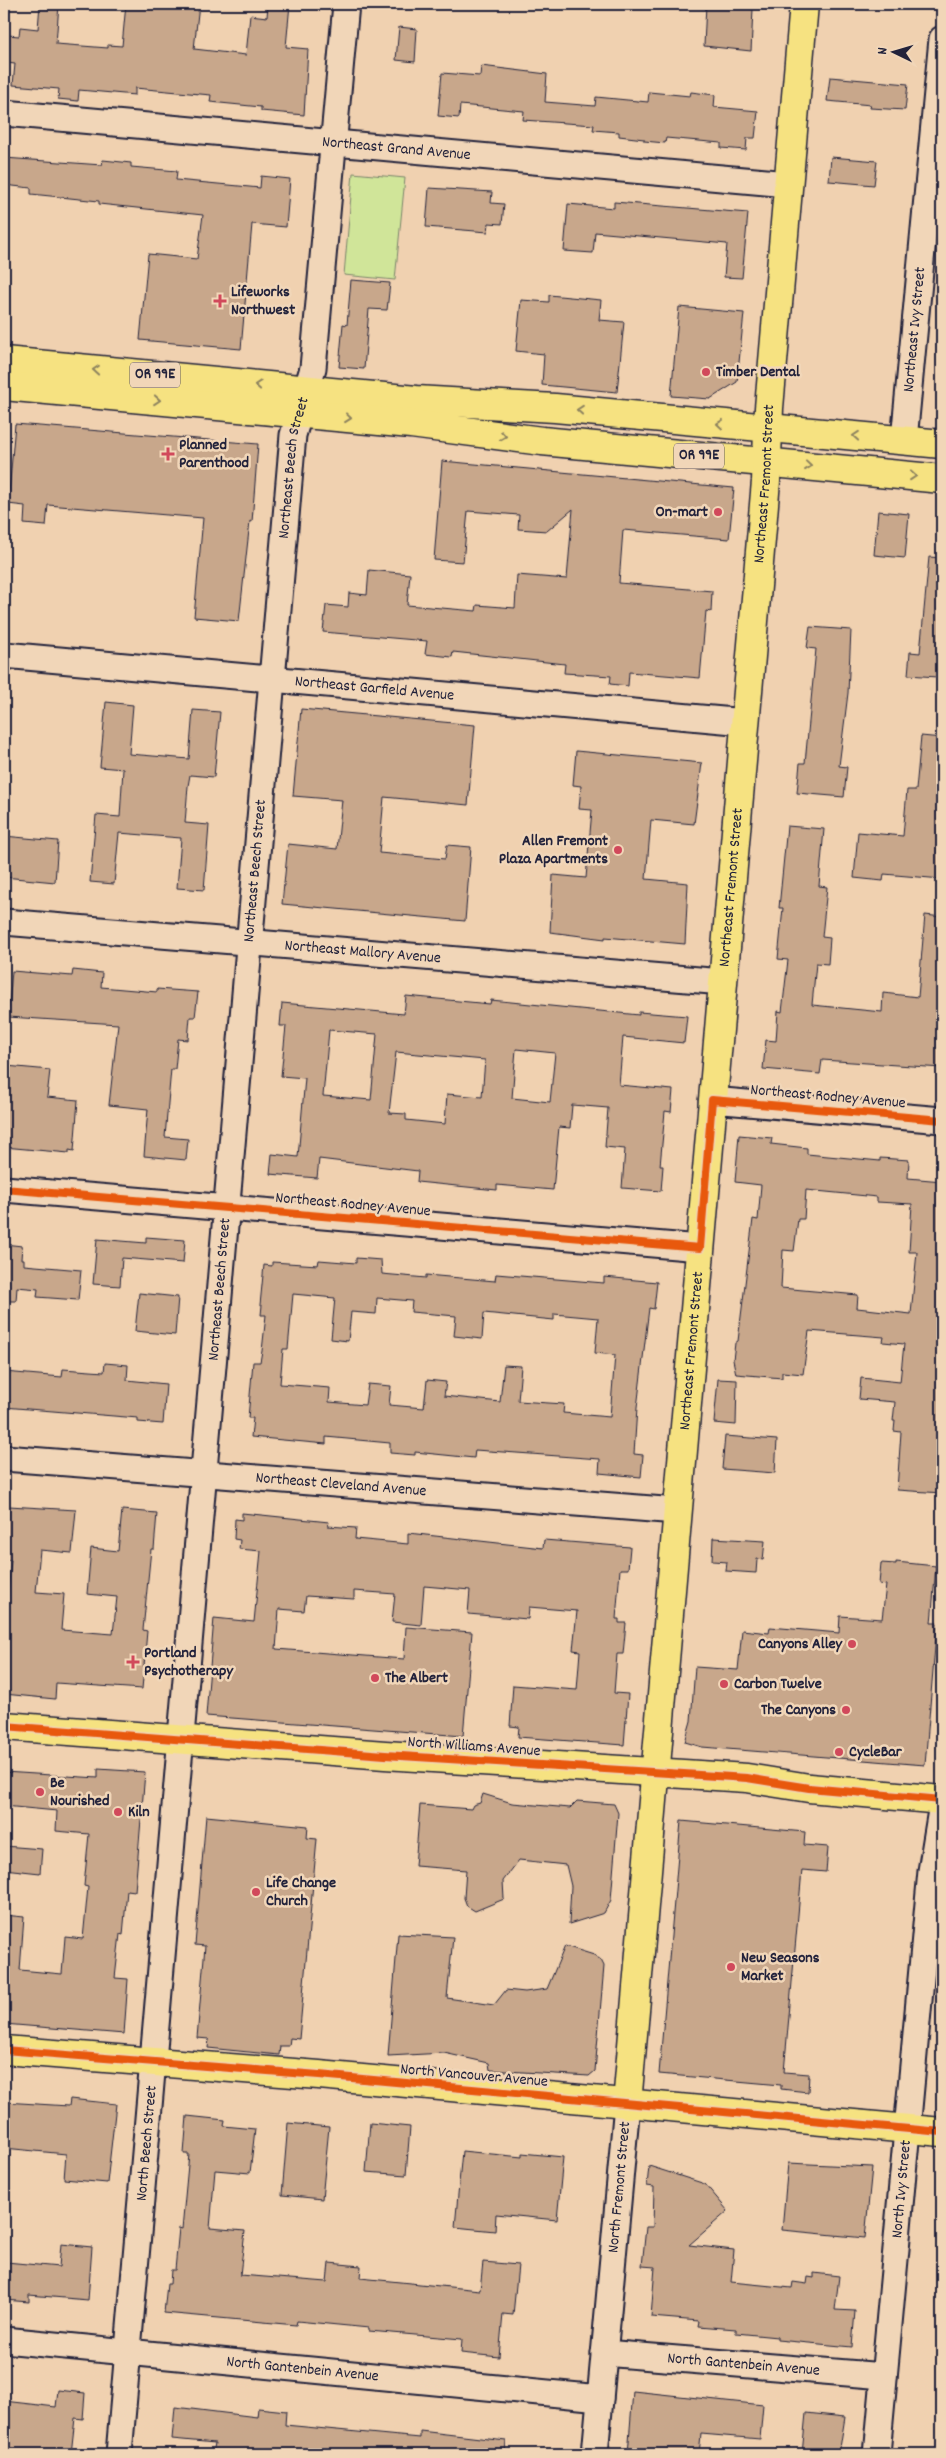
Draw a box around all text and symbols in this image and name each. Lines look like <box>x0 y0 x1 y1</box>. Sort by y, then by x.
north arrow <box>868 28 918 78</box>
text: N <box>873 47 893 55</box>
street label: Northeast Grand Avenue <box>321 130 472 167</box>
street label: Northeast Ivy Street <box>897 266 932 393</box>
place label: Lifeworks Northwest <box>231 281 295 322</box>
marker: Lifeworks Northwest <box>213 294 227 308</box>
place label: Timber Dental <box>716 361 800 384</box>
road number: OR 99E <box>130 362 180 388</box>
one-way arrow <box>92 364 100 375</box>
marker: Timber Dental <box>700 366 712 378</box>
one-way arrow <box>254 380 262 391</box>
one-way arrow <box>153 394 161 405</box>
street label: Northeast Beech Street <box>272 394 315 540</box>
street label: Northeast Fremont Street <box>747 403 781 564</box>
one-way arrow <box>575 405 583 416</box>
one-way arrow <box>345 412 353 423</box>
one-way arrow <box>716 419 724 430</box>
one-way arrow <box>498 430 507 440</box>
one-way arrow <box>851 431 859 442</box>
place label: Planned Parenthood <box>179 434 249 475</box>
road number: OR 99E <box>674 444 724 468</box>
marker: Planned Parenthood <box>161 447 175 461</box>
one-way arrow <box>805 460 813 471</box>
one-way arrow <box>909 470 917 481</box>
place label: On-mart <box>656 501 708 524</box>
marker: On-mart <box>712 506 724 518</box>
street label: Northeast Garfield Avenue <box>294 670 455 707</box>
street label: Northeast Beech Street <box>237 798 273 943</box>
street label: Northeast Fremont Street <box>713 807 749 968</box>
place label: Allen Fremont Plaza Apartments <box>499 830 608 871</box>
marker: Allen Fremont Plaza Apartments <box>612 844 624 856</box>
street label: Northeast Mallory Avenue <box>284 934 442 970</box>
street label: Northeast Rodney Avenue <box>749 1079 907 1115</box>
street label: Northeast Rodney Avenue <box>274 1187 432 1223</box>
street label: Northeast Beech Street <box>202 1217 237 1362</box>
street label: Northeast Fremont Street <box>673 1270 710 1431</box>
street label: Northeast Cleveland Avenue <box>255 1466 427 1503</box>
place label: Canyons Alley <box>758 1633 844 1656</box>
marker: Canyons Alley <box>846 1638 858 1650</box>
place label: Portland Psychotherapy <box>144 1642 234 1683</box>
marker: Portland Psychotherapy <box>126 1655 140 1669</box>
place label: The Albert <box>385 1667 448 1690</box>
marker: The Albert <box>369 1672 381 1684</box>
place label: Carbon Twelve <box>734 1673 822 1696</box>
marker: Carbon Twelve <box>718 1678 730 1690</box>
place label: The Canyons <box>761 1699 836 1722</box>
marker: The Canyons <box>840 1704 852 1716</box>
street label: North Williams Avenue <box>407 1731 541 1763</box>
place label: CycleBar <box>849 1741 903 1764</box>
marker: CycleBar <box>833 1746 845 1758</box>
place label: Be Nourished <box>50 1772 109 1813</box>
marker: Be Nourished <box>34 1786 46 1798</box>
place label: Kiln <box>128 1801 150 1824</box>
marker: Kiln <box>112 1806 124 1818</box>
place label: Life Change Church <box>266 1872 336 1913</box>
marker: Life Change Church <box>250 1886 262 1898</box>
place label: New Seasons Market <box>741 1947 820 1988</box>
marker: New Seasons Market <box>725 1961 737 1973</box>
street label: North Vancouver Avenue <box>399 2058 549 2094</box>
street label: North Beech Street <box>130 2084 163 2202</box>
street label: North Fremont Street <box>602 2120 637 2254</box>
street label: North Ivy Street <box>886 2139 918 2239</box>
street label: North Gantenbein Avenue <box>666 2347 821 2382</box>
street label: North Gantenbein Avenue <box>225 2350 380 2388</box>

